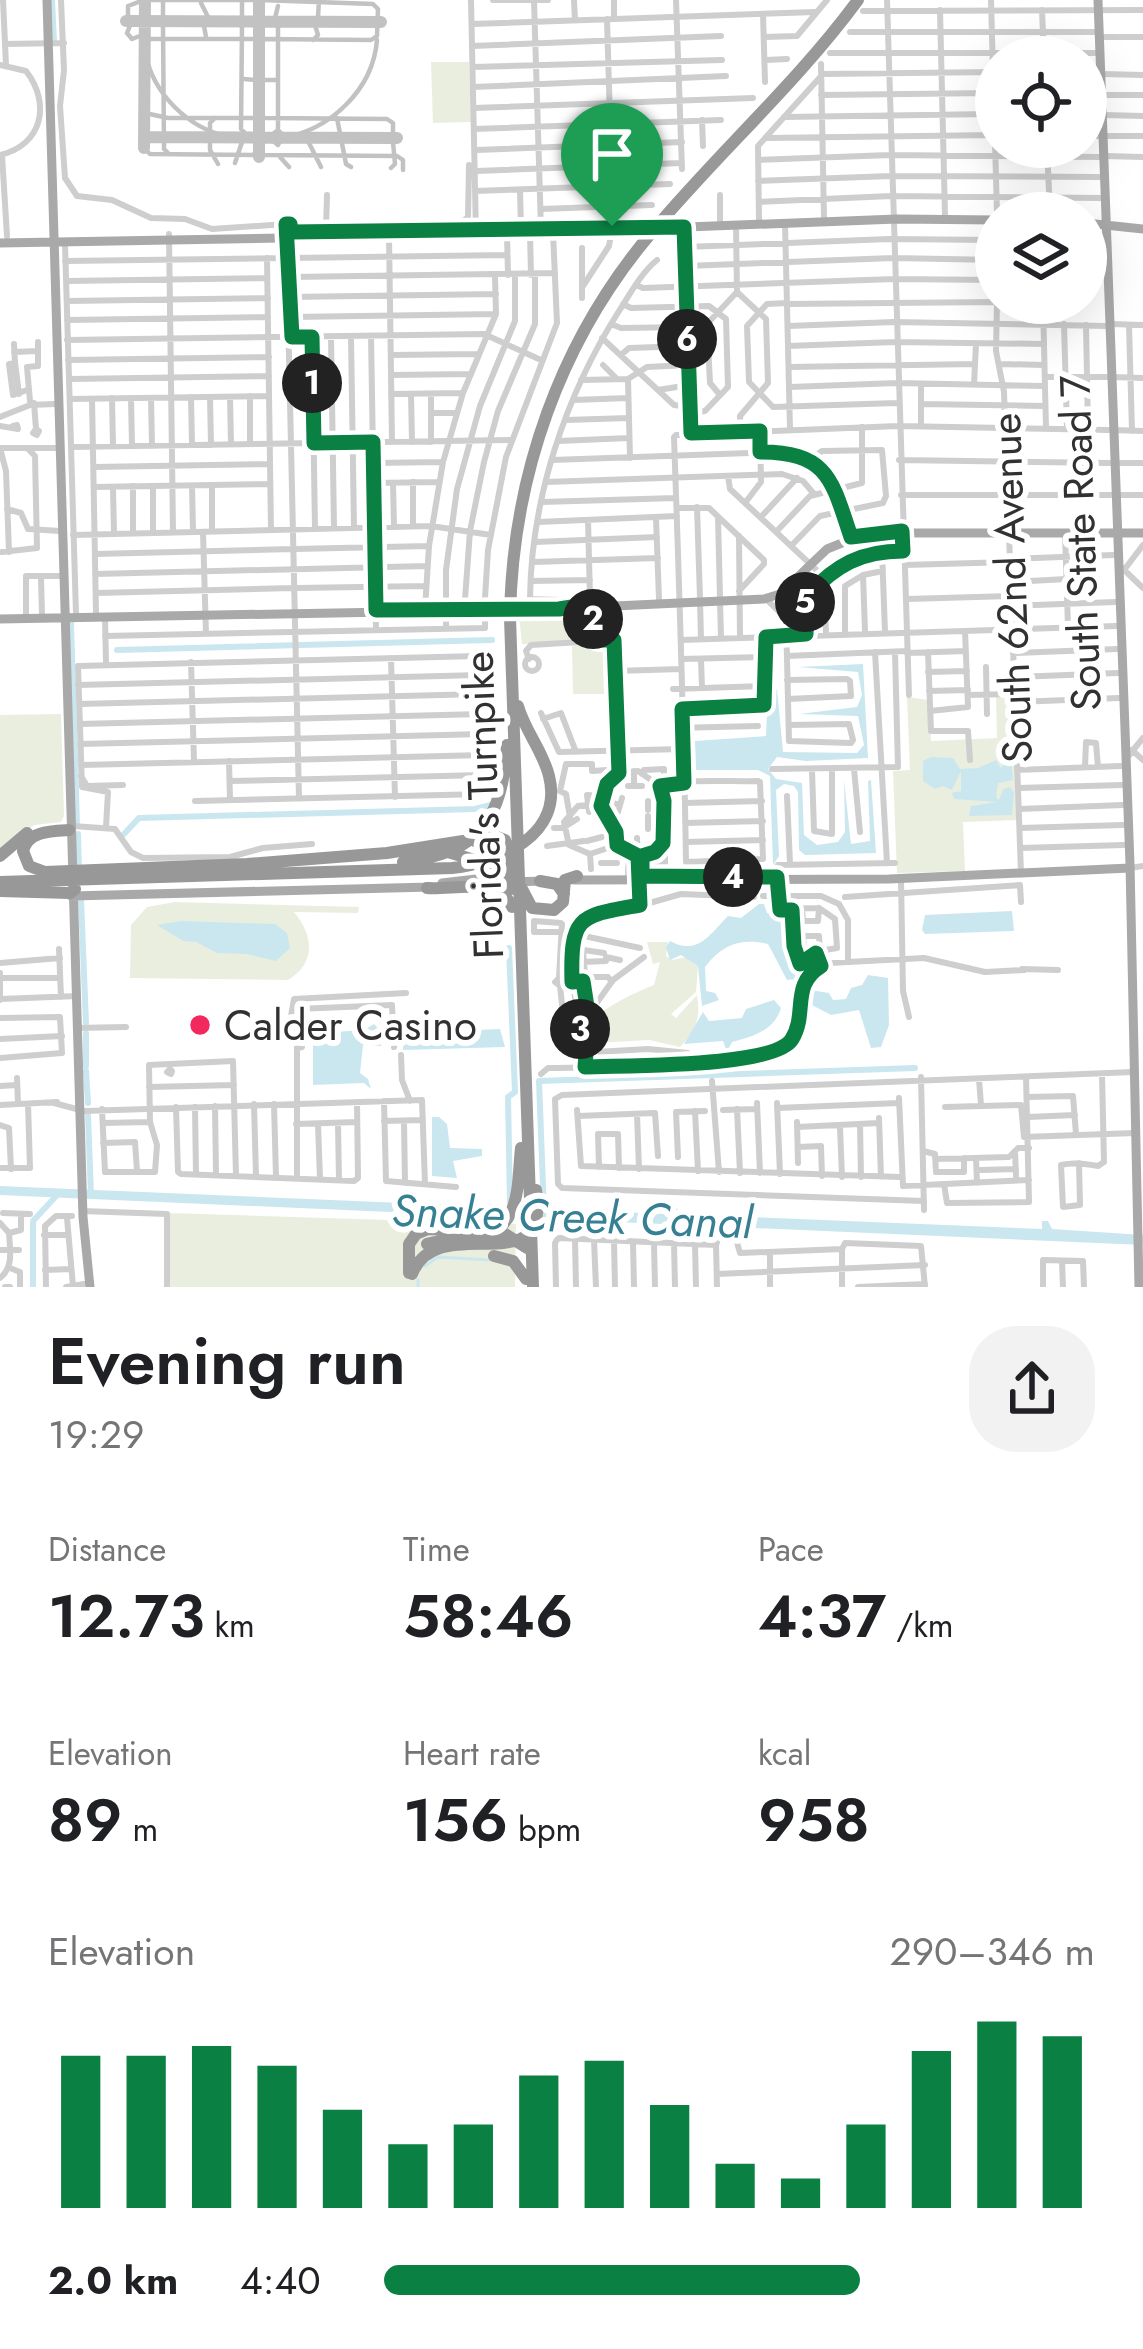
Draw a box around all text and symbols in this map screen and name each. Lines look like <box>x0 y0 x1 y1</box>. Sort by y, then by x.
map controls <box>975 36 1107 324</box>
button: locate <box>975 36 1107 168</box>
pin <box>561 103 663 226</box>
icon: arrive <box>579 121 645 187</box>
button: layers <box>975 192 1107 324</box>
pin: 6 <box>657 309 717 369</box>
text: 6 <box>676 315 698 362</box>
pin: 1 <box>282 353 342 413</box>
text: 1 <box>304 359 320 406</box>
street label: South State Road 7 <box>1044 374 1117 712</box>
street label: South 62nd Avenue <box>975 412 1048 764</box>
pin: 5 <box>775 572 835 632</box>
text: 5 <box>794 578 816 625</box>
pin: 2 <box>563 589 623 649</box>
text: 2 <box>582 595 604 642</box>
street label: Florida's Turnpike <box>448 650 519 960</box>
pin: 4 <box>703 847 763 907</box>
text: 4 <box>721 853 745 900</box>
place label: Calder Casino <box>224 995 477 1056</box>
pin: 3 <box>550 999 610 1059</box>
text: 3 <box>570 1005 590 1052</box>
marker: Calder Casino <box>187 1012 213 1038</box>
water label: Snake Creek Canal <box>390 1178 755 1255</box>
text: Evening run <box>48 1313 406 1409</box>
button: share <box>969 1326 1095 1452</box>
text: 19:29 <box>48 1406 144 1463</box>
text: Distance <box>48 1526 166 1573</box>
text: Time <box>403 1526 470 1573</box>
text: Pace <box>758 1526 824 1573</box>
text: 12.73 <box>48 1573 205 1660</box>
text: 58:46 <box>403 1573 573 1660</box>
text: 4:37 <box>758 1573 886 1660</box>
text: km <box>205 1602 255 1649</box>
text: /km <box>886 1602 953 1649</box>
text: Elevation <box>48 1730 172 1777</box>
text: Heart rate <box>403 1730 541 1777</box>
text: kcal <box>758 1730 811 1777</box>
text: 89 <box>48 1777 123 1864</box>
text: 156 <box>403 1777 508 1864</box>
text: 958 <box>758 1777 870 1864</box>
text: m <box>123 1806 158 1853</box>
text: bpm <box>508 1806 581 1853</box>
text: Elevation <box>48 1923 195 1980</box>
text: 290–346 m <box>889 1923 1095 1980</box>
text: 2.0 km <box>48 2252 178 2309</box>
text: 4:40 <box>240 2252 321 2309</box>

